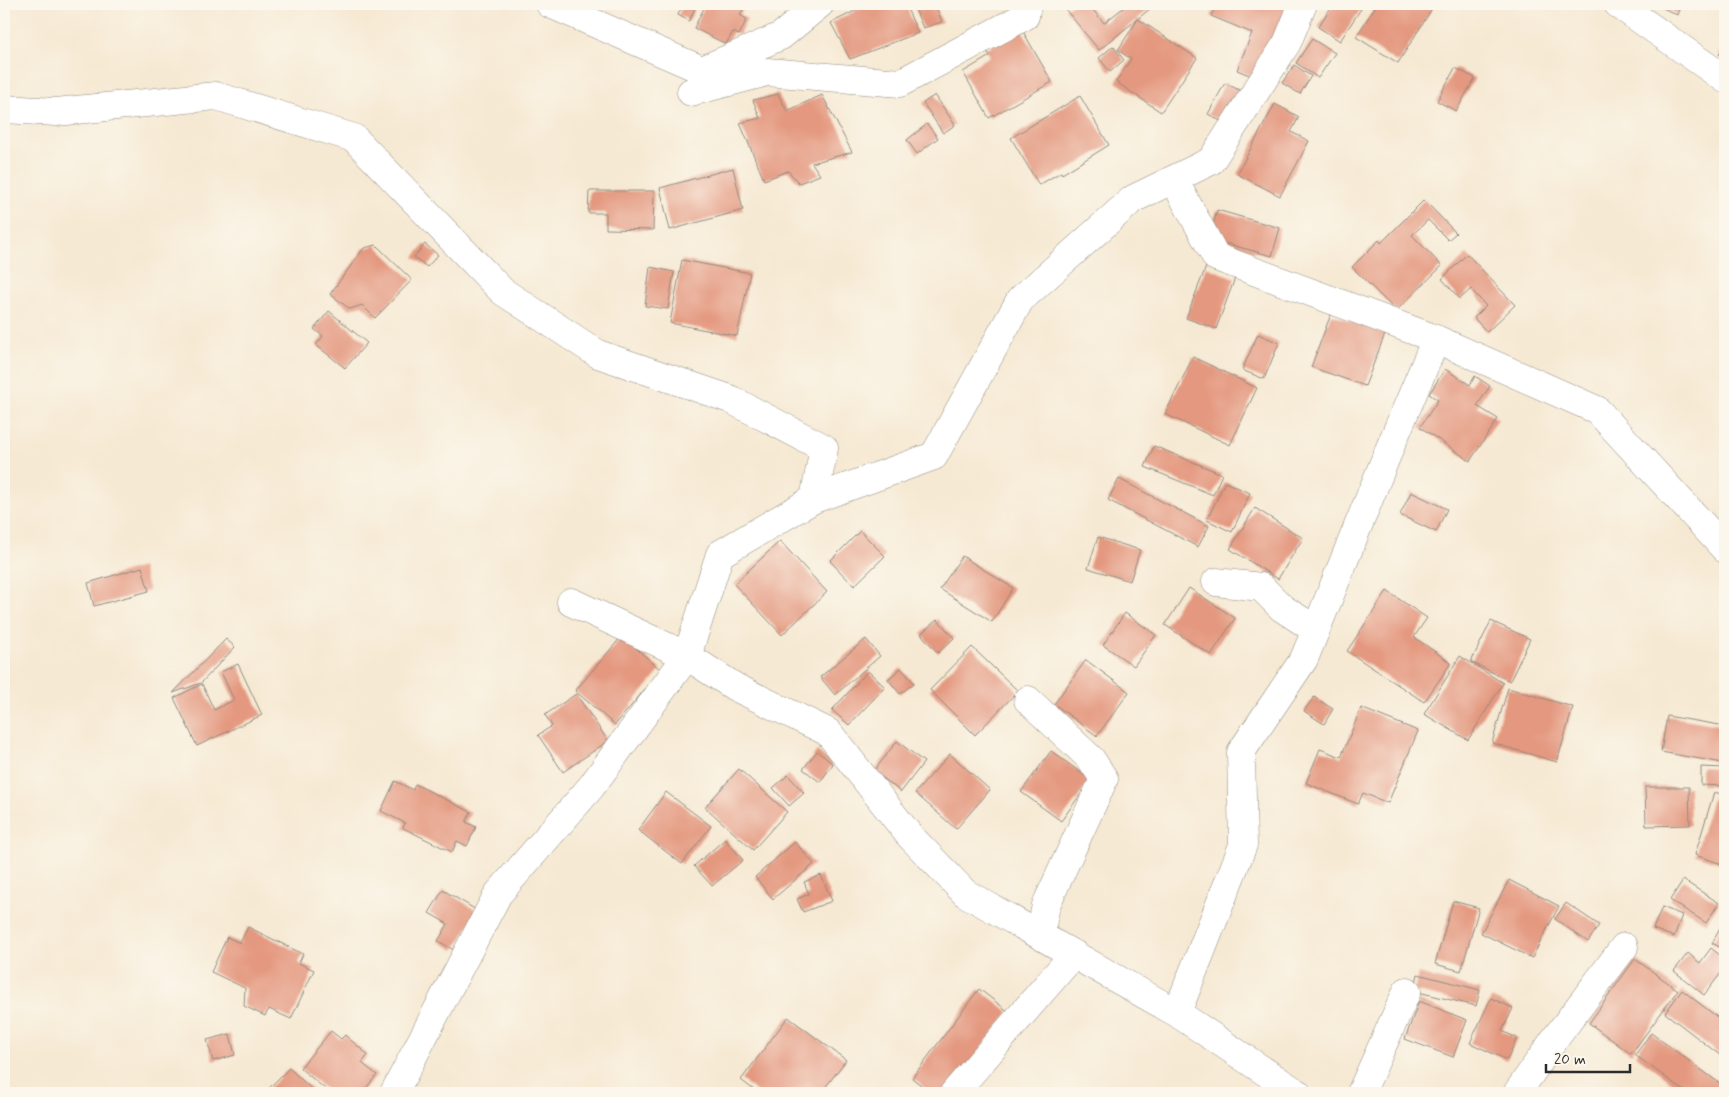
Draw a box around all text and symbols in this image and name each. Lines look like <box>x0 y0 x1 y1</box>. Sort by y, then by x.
scale bar <box>1546 1042 1630 1074</box>
text: 20 m <box>1554 1050 1586 1070</box>

